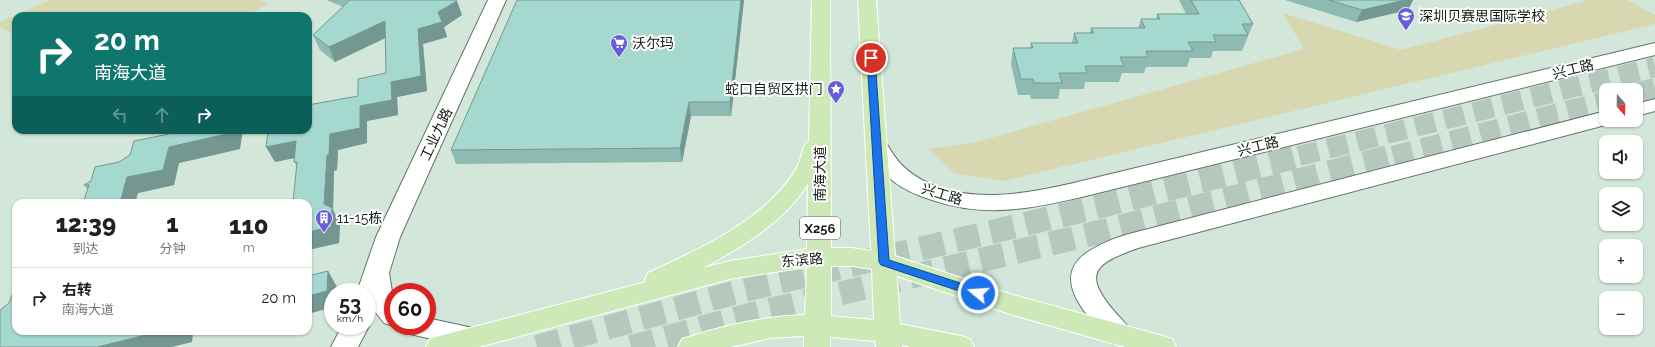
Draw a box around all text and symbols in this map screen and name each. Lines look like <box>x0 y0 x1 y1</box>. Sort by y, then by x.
school or university icon: 深圳贝赛思国际学校 <box>1396 6 1416 31</box>
place label: 深圳贝赛思国际学校 <box>1419 8 1545 24</box>
text: 20 m <box>94 24 160 57</box>
icon: right <box>28 28 80 80</box>
supermarket icon: 沃尔玛 <box>609 33 629 58</box>
place label: 沃尔玛 <box>632 35 674 51</box>
pin <box>854 41 888 75</box>
icon: arrive <box>860 47 882 69</box>
street label: 兴工路 <box>1551 56 1595 82</box>
text: 南海大道 <box>94 62 166 83</box>
place icon: 蛇口自贸区拱门 <box>826 79 846 104</box>
place label: 蛇口自贸区拱门 <box>725 81 823 97</box>
north arrow <box>1599 83 1643 127</box>
map controls <box>1599 83 1643 335</box>
icon: left <box>109 104 131 126</box>
icon: ahead <box>151 104 173 126</box>
icon: right <box>193 104 215 126</box>
street label: 工业九路 <box>417 105 455 163</box>
street label: 兴工路 <box>1236 133 1280 159</box>
button: sound <box>1599 135 1643 179</box>
street label: 南海大道 <box>812 146 828 202</box>
street label: 兴工路 <box>920 180 964 208</box>
button: layers <box>1599 187 1643 231</box>
building icon: 11-15栋 <box>314 208 334 233</box>
text: 12:39 <box>55 209 116 238</box>
text: 1 <box>166 209 179 238</box>
place label: 11-15栋 <box>337 210 382 226</box>
text: 110 <box>229 211 269 240</box>
road number: X256 <box>800 217 840 239</box>
button: + <box>1599 239 1643 283</box>
text: m <box>243 240 255 255</box>
text: 到达 <box>73 241 99 256</box>
text: 分钟 <box>160 241 186 256</box>
street label: 东滨路 <box>780 250 824 270</box>
position arrow <box>957 272 999 314</box>
text: 右转 <box>62 281 92 299</box>
speed limit sign: 60 <box>384 283 436 335</box>
icon: right <box>28 287 50 309</box>
text: 20 m <box>261 289 296 307</box>
button: − <box>1599 291 1643 335</box>
text: 53 <box>339 292 361 316</box>
text: 南海大道 <box>62 302 114 317</box>
text: km/h <box>337 313 363 324</box>

